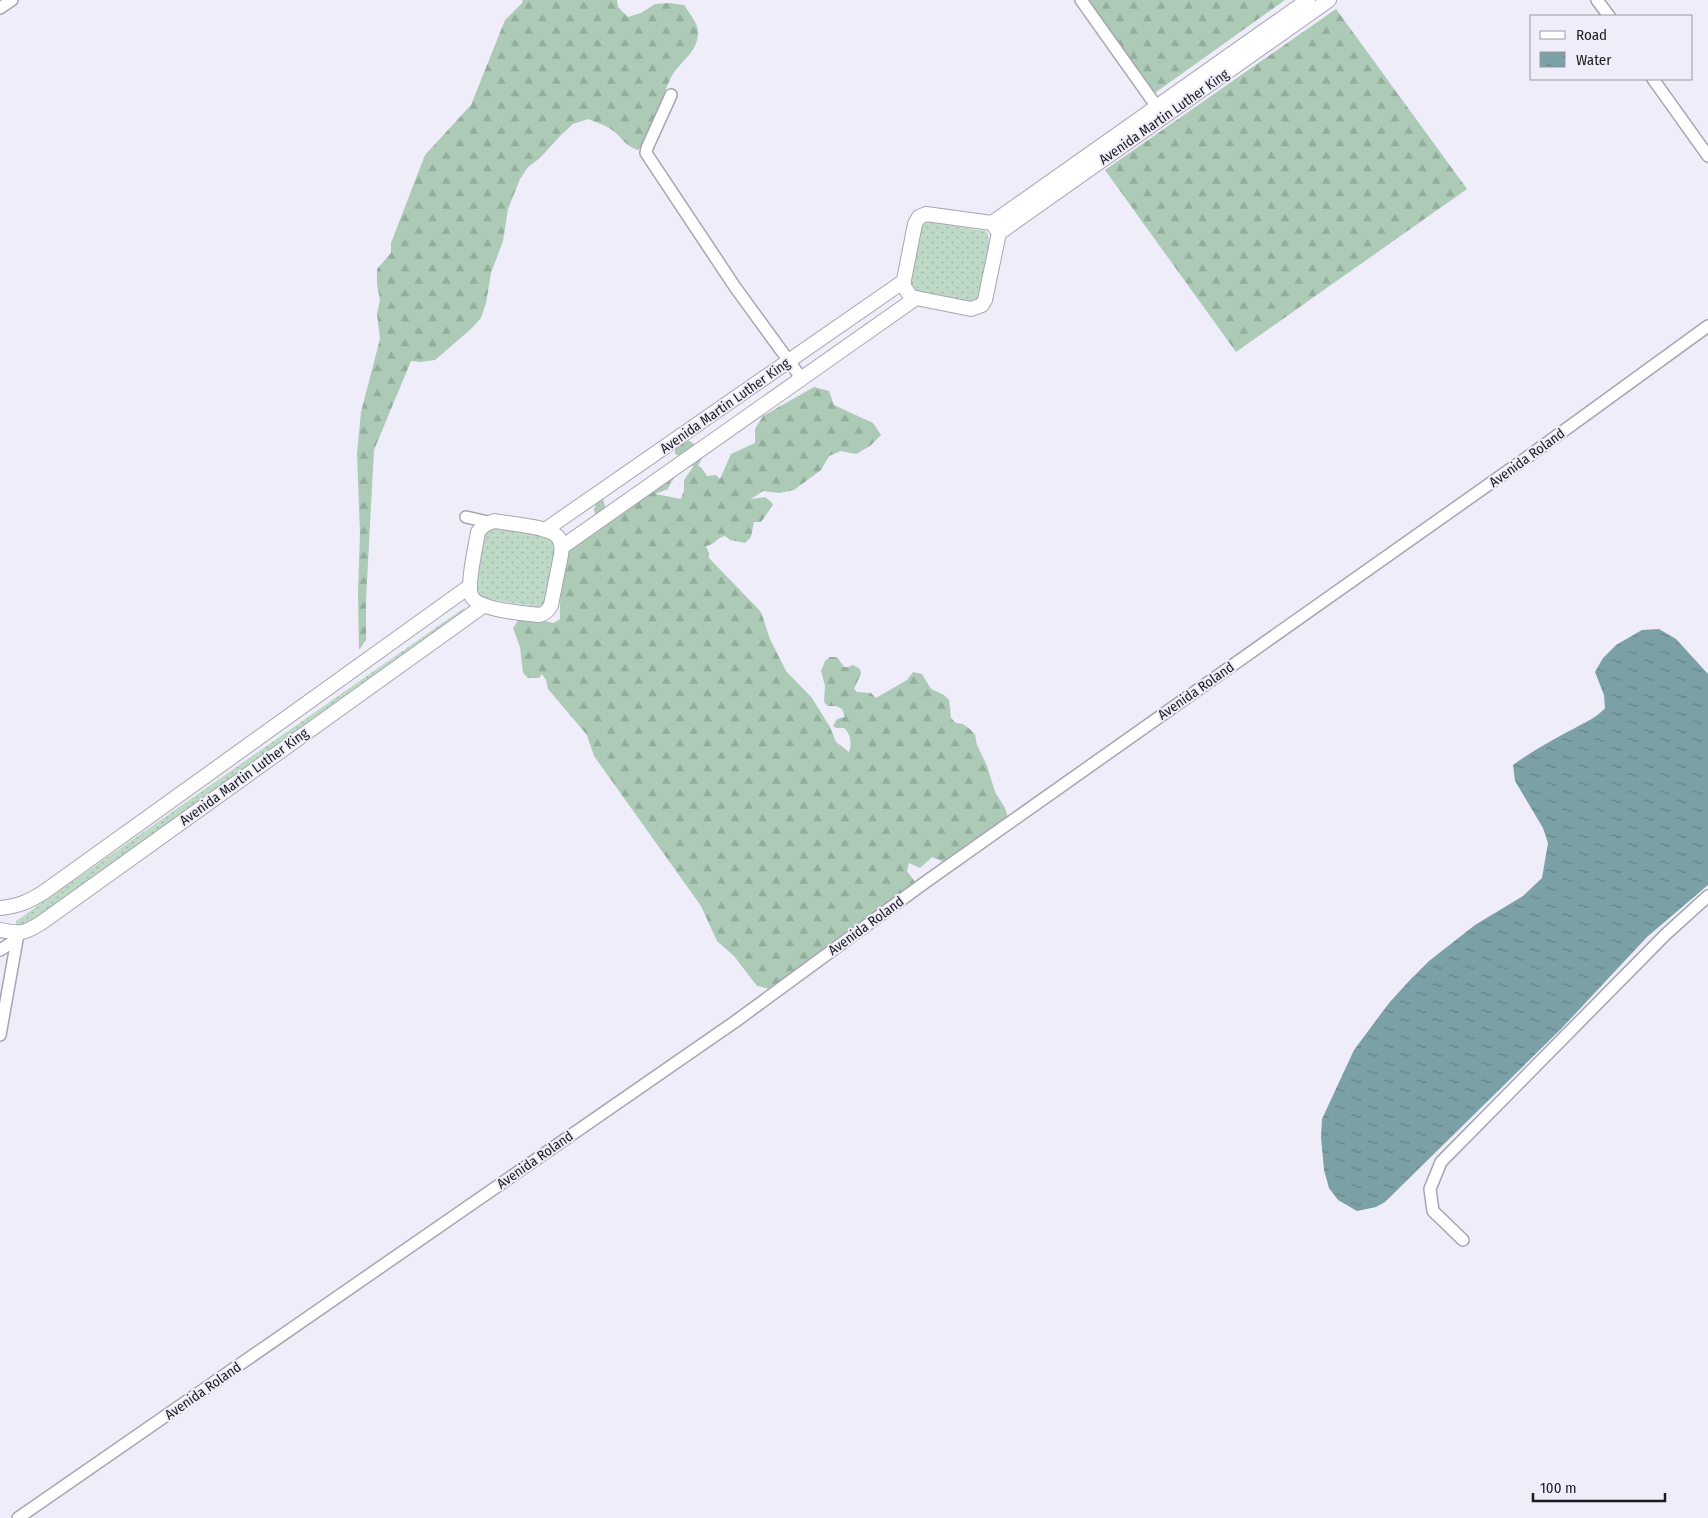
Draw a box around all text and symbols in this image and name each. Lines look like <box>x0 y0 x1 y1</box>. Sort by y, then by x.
legend <box>1530 15 1693 80</box>
text: Road <box>1576 26 1607 44</box>
text: Water <box>1576 51 1612 69</box>
street label: Avenida Martin Luther King <box>1096 65 1233 168</box>
street label: Avenida Martin Luther King <box>657 354 794 457</box>
street label: Avenida Roland <box>1486 425 1568 491</box>
street label: Avenida Roland <box>1155 658 1237 724</box>
street label: Avenida Martin Luther King <box>176 724 312 829</box>
street label: Avenida Roland <box>825 893 907 959</box>
street label: Avenida Roland <box>494 1127 576 1193</box>
street label: Avenida Roland <box>162 1358 244 1424</box>
scale bar <box>1533 1470 1666 1502</box>
text: 100 m <box>1540 1479 1577 1497</box>

